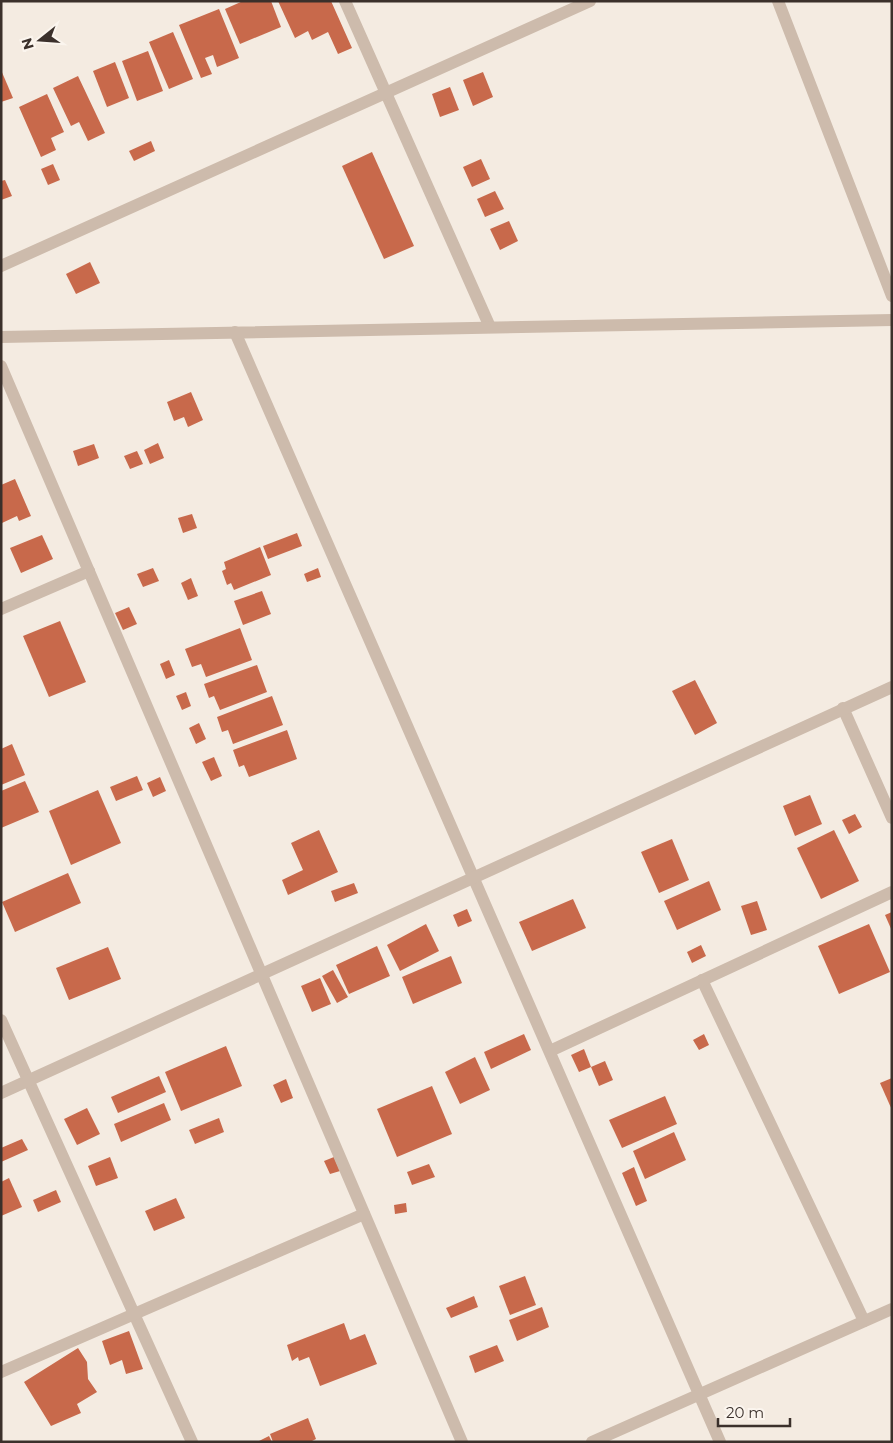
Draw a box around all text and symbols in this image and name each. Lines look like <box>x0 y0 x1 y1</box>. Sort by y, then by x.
north arrow <box>15 15 65 65</box>
text: N <box>17 36 38 52</box>
scale bar <box>718 1396 790 1428</box>
text: 20 m <box>726 1403 764 1422</box>

